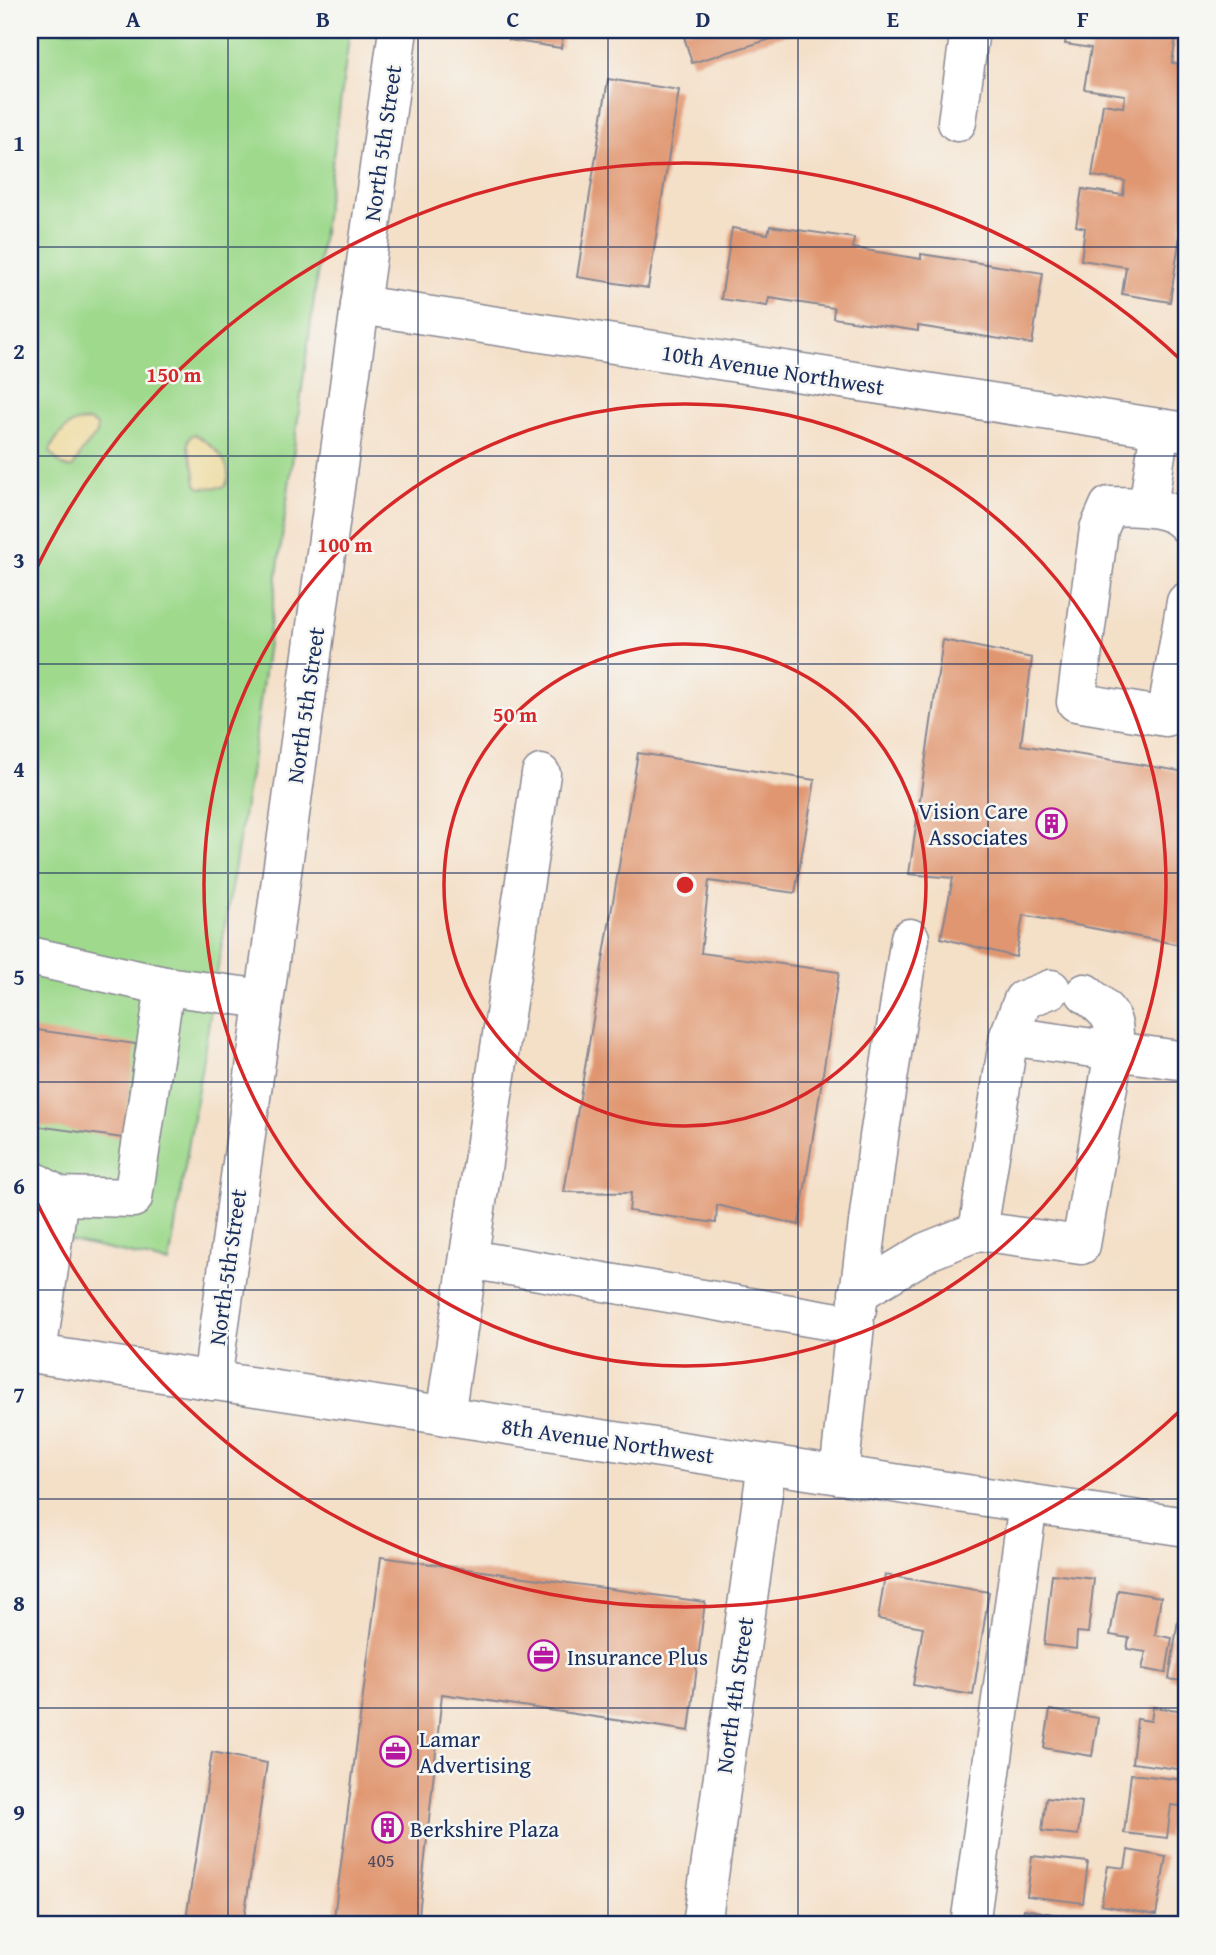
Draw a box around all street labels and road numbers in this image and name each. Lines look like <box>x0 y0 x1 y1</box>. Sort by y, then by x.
street label: North 5th Street <box>355 63 409 223</box>
street label: 10th Avenue Northwest <box>659 335 887 403</box>
street label: North 5th Street <box>278 625 332 785</box>
street label: North 5th Street <box>200 1187 254 1347</box>
street label: 8th Avenue Northwest <box>500 1409 716 1471</box>
street label: North 4th Street <box>707 1615 761 1775</box>

